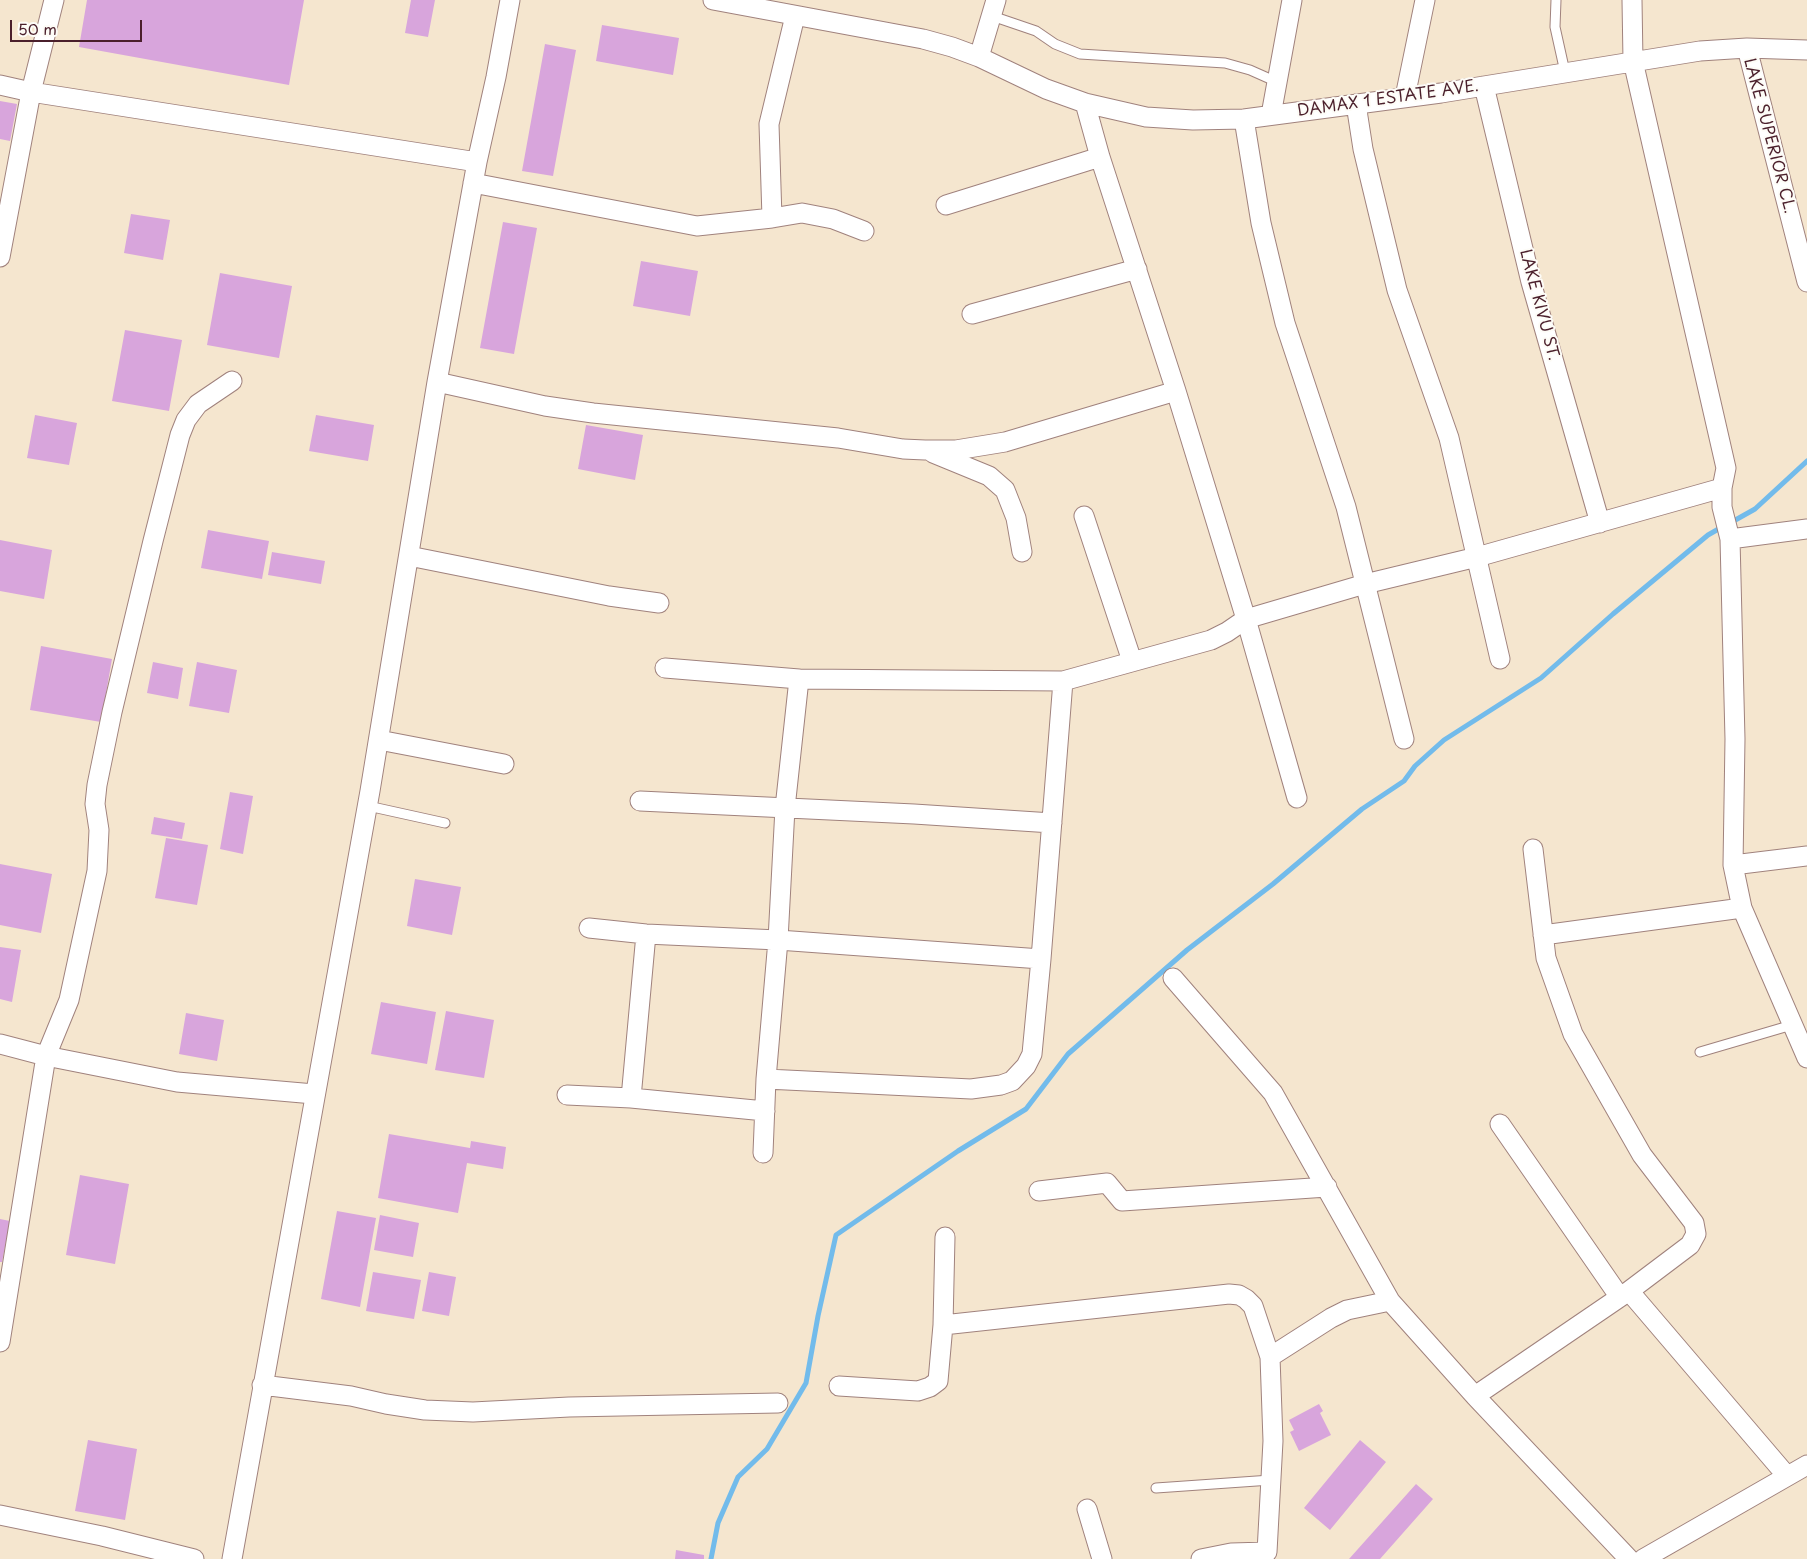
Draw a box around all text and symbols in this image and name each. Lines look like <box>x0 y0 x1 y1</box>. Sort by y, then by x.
scale bar <box>12 10 145 42</box>
text: 50 m <box>18 17 57 40</box>
street label: LAKE SUPERIOR CL. <box>1739 56 1799 216</box>
street label: DAMAX 1 ESTATE AVE. <box>1296 77 1480 121</box>
street label: LAKE KIVU ST. <box>1515 247 1563 363</box>

